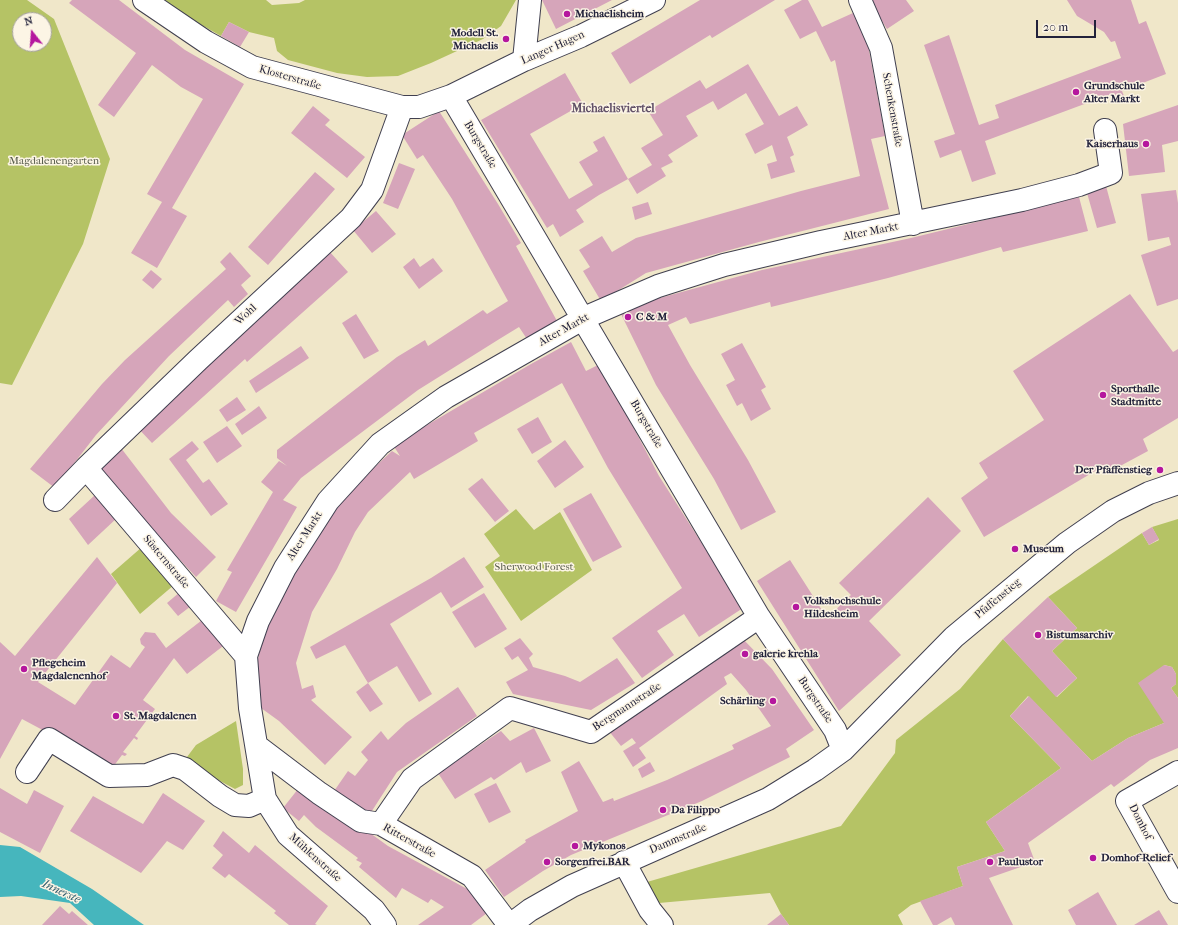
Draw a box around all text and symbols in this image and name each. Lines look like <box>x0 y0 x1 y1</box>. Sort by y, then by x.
place label: Michaelisheim <box>575 7 644 21</box>
marker: Michaelisheim <box>562 9 572 19</box>
north arrow <box>12 12 52 52</box>
scale bar <box>1038 12 1098 38</box>
text: N <box>23 14 35 28</box>
text: 20 m <box>1043 20 1068 34</box>
place label: Modell St. Michaelis <box>451 26 498 52</box>
street label: Langer Hagen <box>519 28 587 68</box>
marker: Modell St. Michaelis <box>501 34 511 44</box>
street label: Klosterstraße <box>257 63 323 93</box>
street label: Schenkenstraße <box>879 72 905 148</box>
place label: Grundschule Alter Markt <box>1084 79 1145 105</box>
marker: Grundschule Alter Markt <box>1071 87 1081 97</box>
district label: Michaelisviertel <box>571 102 655 116</box>
street label: Burgstraße <box>461 119 499 171</box>
place label: Kaiserhaus <box>1086 137 1138 151</box>
marker: Kaiserhaus <box>1141 139 1151 149</box>
park label: Magdalenengarten <box>9 154 99 168</box>
street label: Alter Markt <box>842 220 900 244</box>
street label: Wohl <box>232 302 260 328</box>
place label: C & M <box>636 310 667 324</box>
street label: Alter Markt <box>536 311 592 349</box>
marker: C & M <box>623 312 633 322</box>
place label: Sporthalle Stadtmitte <box>1111 382 1161 408</box>
marker: Sporthalle Stadtmitte <box>1098 390 1108 400</box>
street label: Burgstraße <box>627 398 665 450</box>
place label: Der Pfaffenstieg <box>1075 463 1152 477</box>
marker: Der Pfaffenstieg <box>1155 465 1165 475</box>
street label: Alter Markt <box>284 509 326 563</box>
street label: Süsternstraße <box>140 533 192 591</box>
place label: Museum <box>1023 542 1064 556</box>
marker: Museum <box>1010 544 1020 554</box>
park label: Sherwood Forest <box>495 560 573 574</box>
street label: Pfaffenstieg <box>972 576 1024 622</box>
place label: Volkshochschule Hildesheim <box>804 594 881 620</box>
marker: Volkshochschule Hildesheim <box>791 602 801 612</box>
place label: Bistumsarchiv <box>1046 628 1113 642</box>
marker: Bistumsarchiv <box>1033 630 1043 640</box>
place label: galerie krehla <box>753 647 818 661</box>
marker: galerie krehla <box>740 649 750 659</box>
place label: Pflegeheim Magdalenenhof <box>32 656 106 682</box>
marker: Pflegeheim Magdalenenhof <box>19 664 29 674</box>
street label: Burgstraße <box>795 674 835 726</box>
street label: Bergmannstraße <box>590 680 664 734</box>
place label: Schärling <box>720 694 765 708</box>
marker: Schärling <box>768 696 778 706</box>
place label: St. Magdalenen <box>124 709 197 723</box>
marker: St. Magdalenen <box>111 711 121 721</box>
street label: Domhof <box>1125 802 1155 842</box>
place label: Da Filippo <box>671 803 720 817</box>
marker: Da Filippo <box>658 805 668 815</box>
street label: Ritterstraße <box>380 821 438 861</box>
street label: Dammstraße <box>647 821 709 857</box>
street label: Mühlenstraße <box>286 831 344 885</box>
place label: Mykonos <box>583 839 626 853</box>
marker: Mykonos <box>570 841 580 851</box>
place label: Domhof-Relief <box>1101 851 1171 865</box>
marker: Domhof-Relief <box>1088 853 1098 863</box>
place label: Sorgenfrei.BAR <box>555 855 630 869</box>
place label: Paulustor <box>998 855 1043 869</box>
marker: Sorgenfrei.BAR <box>542 857 552 867</box>
marker: Paulustor <box>985 857 995 867</box>
water label: Innerste <box>40 877 82 907</box>

